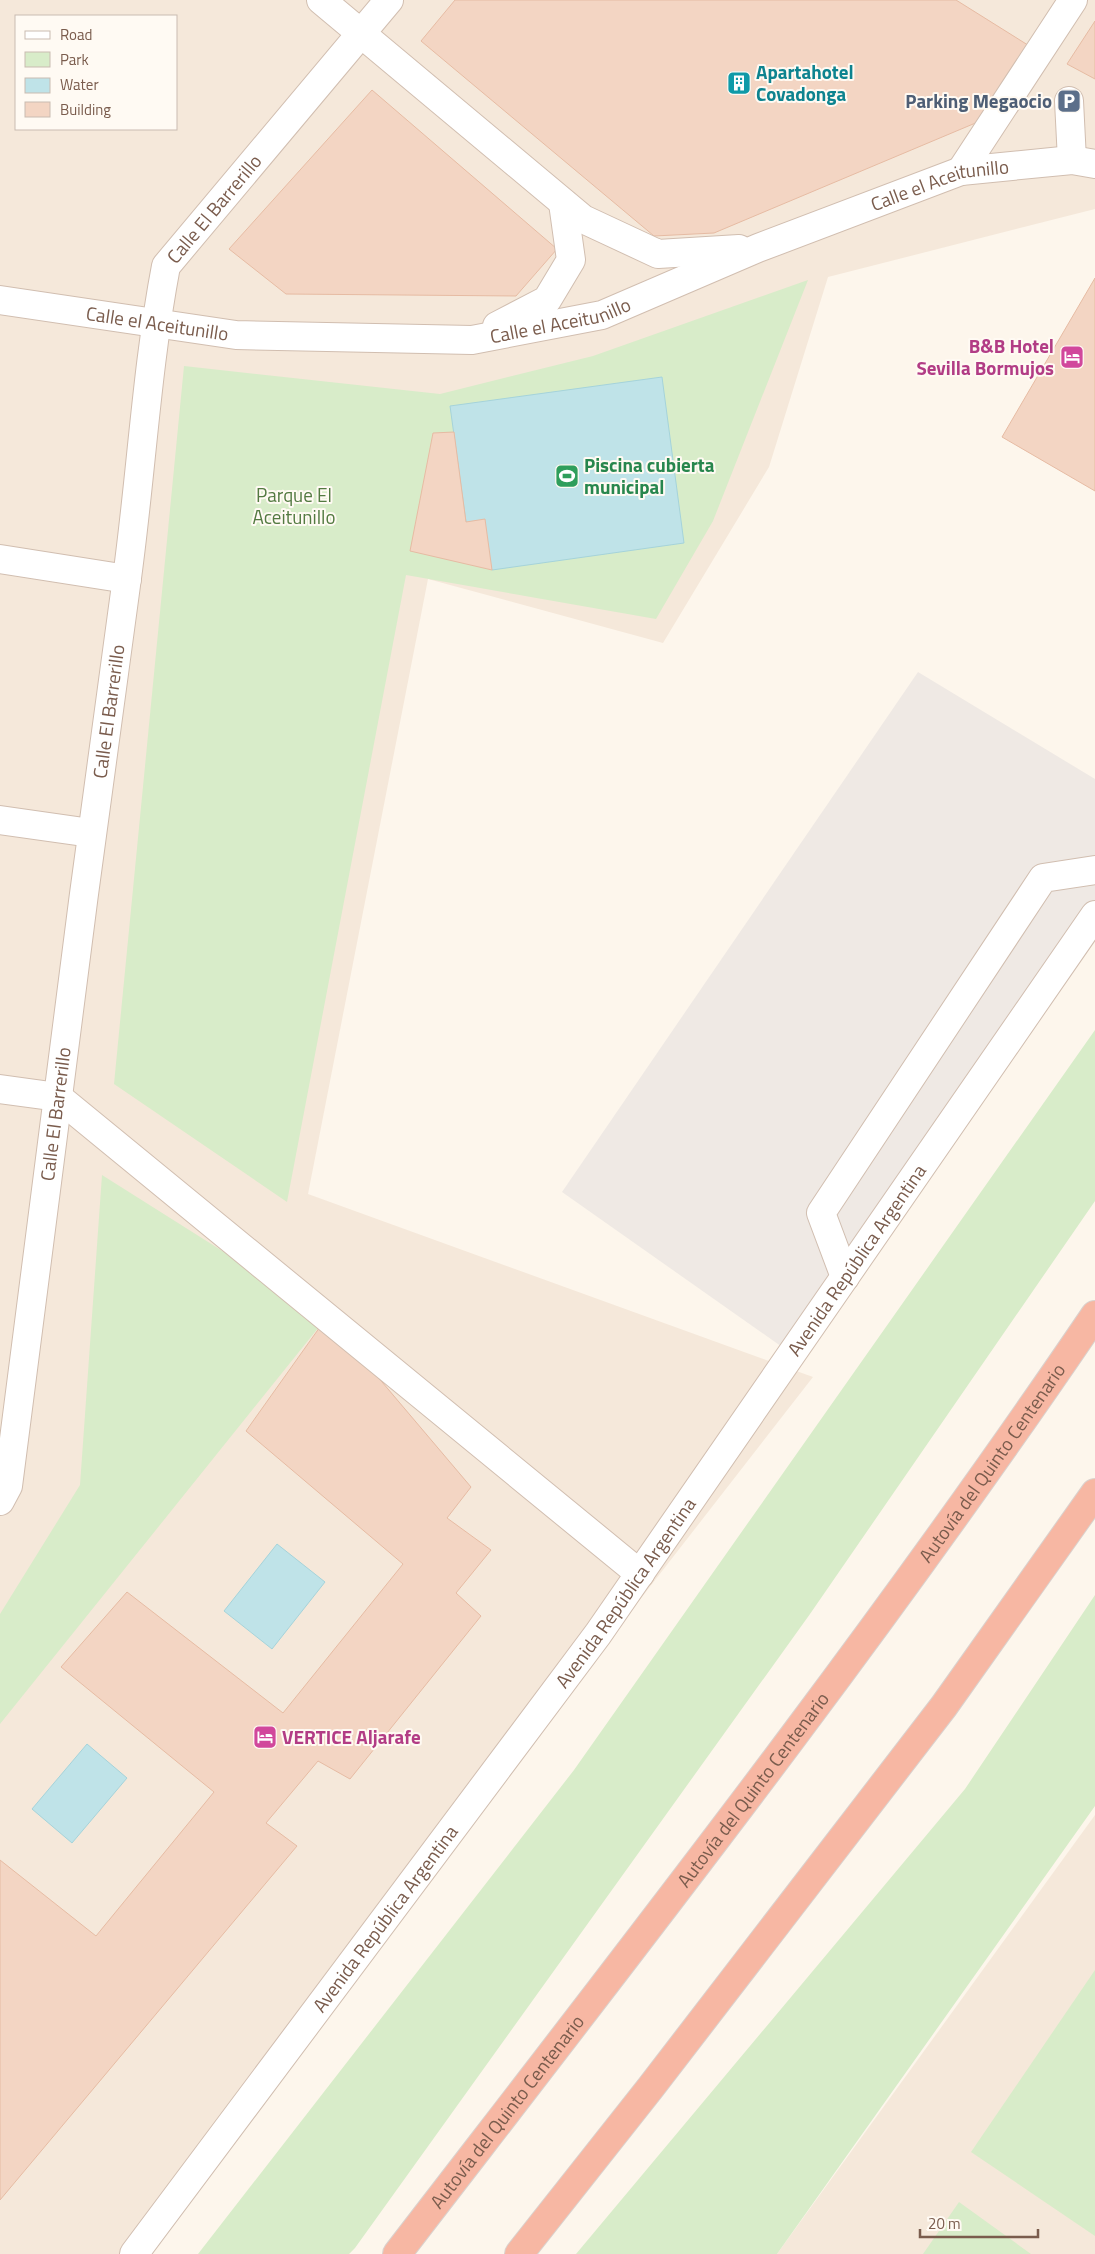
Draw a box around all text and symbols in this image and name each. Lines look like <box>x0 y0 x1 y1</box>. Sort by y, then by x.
legend <box>15 15 178 130</box>
text: Road <box>60 23 92 46</box>
text: Park <box>60 48 89 71</box>
place label: Apartahotel Covadonga <box>756 57 854 108</box>
building icon: Apartahotel Covadonga <box>726 70 752 96</box>
text: Water <box>60 73 99 96</box>
place label: Parking Megaocio <box>905 86 1052 115</box>
parking icon: Parking Megaocio <box>1056 88 1082 114</box>
text: Building <box>60 98 111 121</box>
street label: Calle El Barrerillo <box>159 147 268 269</box>
street label: Calle el Aceitunillo <box>866 151 1010 218</box>
street label: Calle el Aceitunillo <box>487 289 635 350</box>
street label: Calle el Aceitunillo <box>84 298 231 348</box>
place label: B&B Hotel Sevilla Bormujos <box>916 331 1054 382</box>
hotel icon: B&B Hotel Sevilla Bormujos <box>1059 344 1085 370</box>
place label: Piscina cubierta municipal <box>584 450 715 501</box>
sports icon: Piscina cubierta municipal <box>554 463 580 489</box>
park label: Parque El Aceitunillo <box>252 480 336 531</box>
street label: Calle El Barrerillo <box>85 643 132 780</box>
street label: Calle El Barrerillo <box>32 1045 78 1183</box>
street label: Avenida República Argentina <box>779 1158 933 1362</box>
street label: Autovía del Quinto Centenario <box>911 1357 1072 1568</box>
street label: Avenida República Argentina <box>548 1491 703 1694</box>
street label: Autovía del Quinto Centenario <box>669 1686 836 1893</box>
place label: VERTICE Aljarafe <box>282 1722 421 1751</box>
hotel icon: VERTICE Aljarafe <box>252 1724 278 1750</box>
street label: Avenida República Argentina <box>305 1818 465 2018</box>
street label: Autovía del Quinto Centenario <box>422 2008 591 2214</box>
scale bar <box>920 2206 1038 2238</box>
text: 20 m <box>928 2212 961 2235</box>

